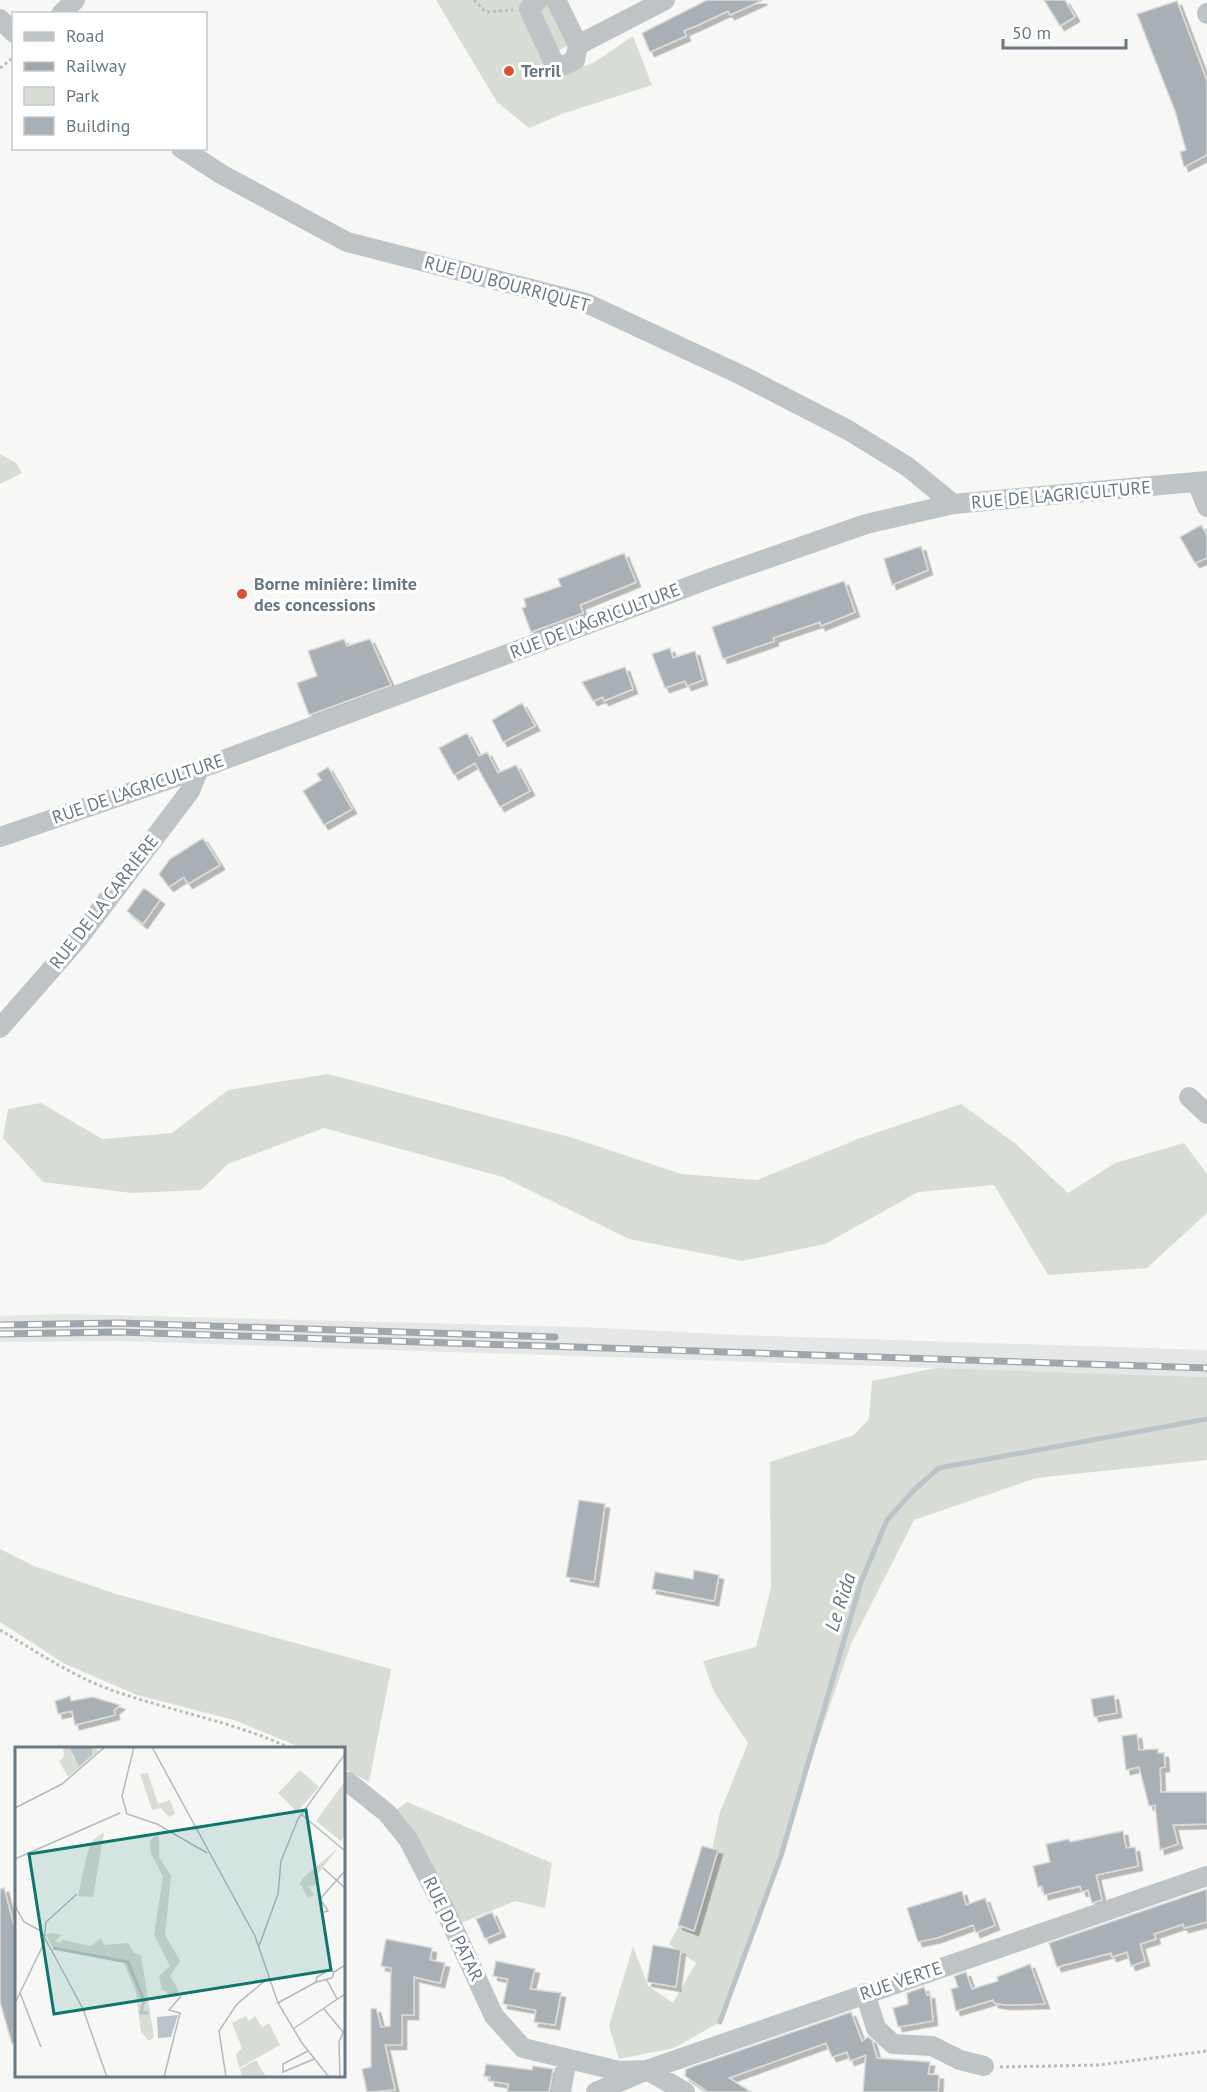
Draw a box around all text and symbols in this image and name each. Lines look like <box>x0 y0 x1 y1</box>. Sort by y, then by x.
legend <box>12 12 207 150</box>
scale bar <box>1003 12 1126 50</box>
text: 50 m <box>1012 21 1051 44</box>
text: Road <box>66 24 104 47</box>
text: Railway <box>66 54 127 77</box>
place label: Terril <box>521 59 562 82</box>
marker: Terril <box>502 64 516 78</box>
text: Park <box>66 84 99 107</box>
text: Building <box>66 114 130 137</box>
street label: RUE DU BOURRIQUET <box>422 250 592 317</box>
street label: RUE DE L'AGRICULTURE <box>970 475 1152 514</box>
place label: Borne minière: limite des concessions <box>254 572 417 616</box>
street label: RUE DE L'AGRICULTURE <box>507 578 683 664</box>
marker: Borne minière: limite des concessions <box>235 587 249 601</box>
street label: RUE DE L'AGRICULTURE <box>49 748 227 829</box>
street label: RUE DE LA CARRIÈRE <box>44 830 163 973</box>
water label: Le Rida <box>818 1569 862 1635</box>
inset map <box>15 1747 345 2077</box>
street label: RUE DU PATAR <box>418 1873 489 1985</box>
street label: RUE VERTE <box>857 1956 945 2005</box>

